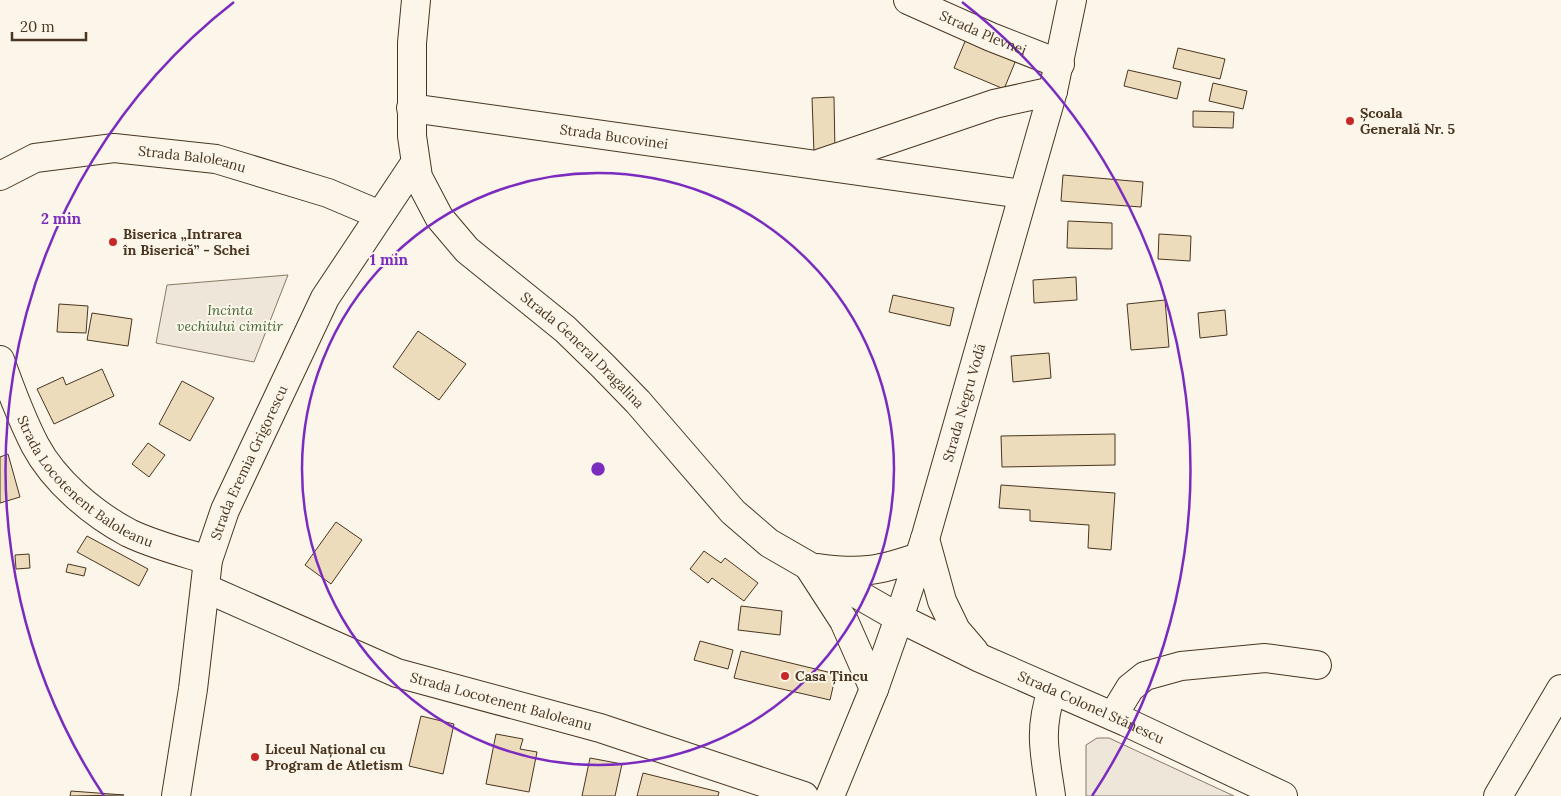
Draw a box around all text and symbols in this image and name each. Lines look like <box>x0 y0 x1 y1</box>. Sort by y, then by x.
street label: Strada Plevnei <box>937 6 1029 59</box>
scale bar <box>12 10 86 42</box>
text: 20 m <box>20 17 55 36</box>
place label: Școala Generală Nr. 5 <box>1360 104 1455 138</box>
marker: Școala Generală Nr. 5 <box>1344 115 1356 127</box>
street label: Strada Bucovinei <box>559 120 669 153</box>
street label: Strada Baloleanu <box>137 142 248 177</box>
text: 2 min <box>41 209 82 228</box>
place label: Biserica „Intrarea în Biserică” - Schei <box>123 225 250 259</box>
marker: Biserica „Intrarea în Biserică” - Schei <box>107 236 119 248</box>
text: 1 min <box>370 250 409 269</box>
street label: Strada General Dragalina <box>517 288 648 412</box>
park label: Incinta vechiului cimitir <box>177 301 284 335</box>
street label: Strada Negru Vodă <box>939 341 989 464</box>
street label: Strada Eremia Grigorescu <box>207 382 292 542</box>
street label: Strada Locotenent Baloleanu <box>13 413 156 551</box>
centre of rings <box>589 460 607 478</box>
place label: Casa Țincu <box>795 667 869 685</box>
street label: Strada Colonel Stănescu <box>1015 667 1167 748</box>
street label: Strada Locotenent Baloleanu <box>408 668 594 734</box>
marker: Casa Țincu <box>779 670 791 682</box>
place label: Liceul Național cu Program de Atletism <box>265 740 403 774</box>
marker: Liceul Național cu Program de Atletism <box>249 751 261 763</box>

